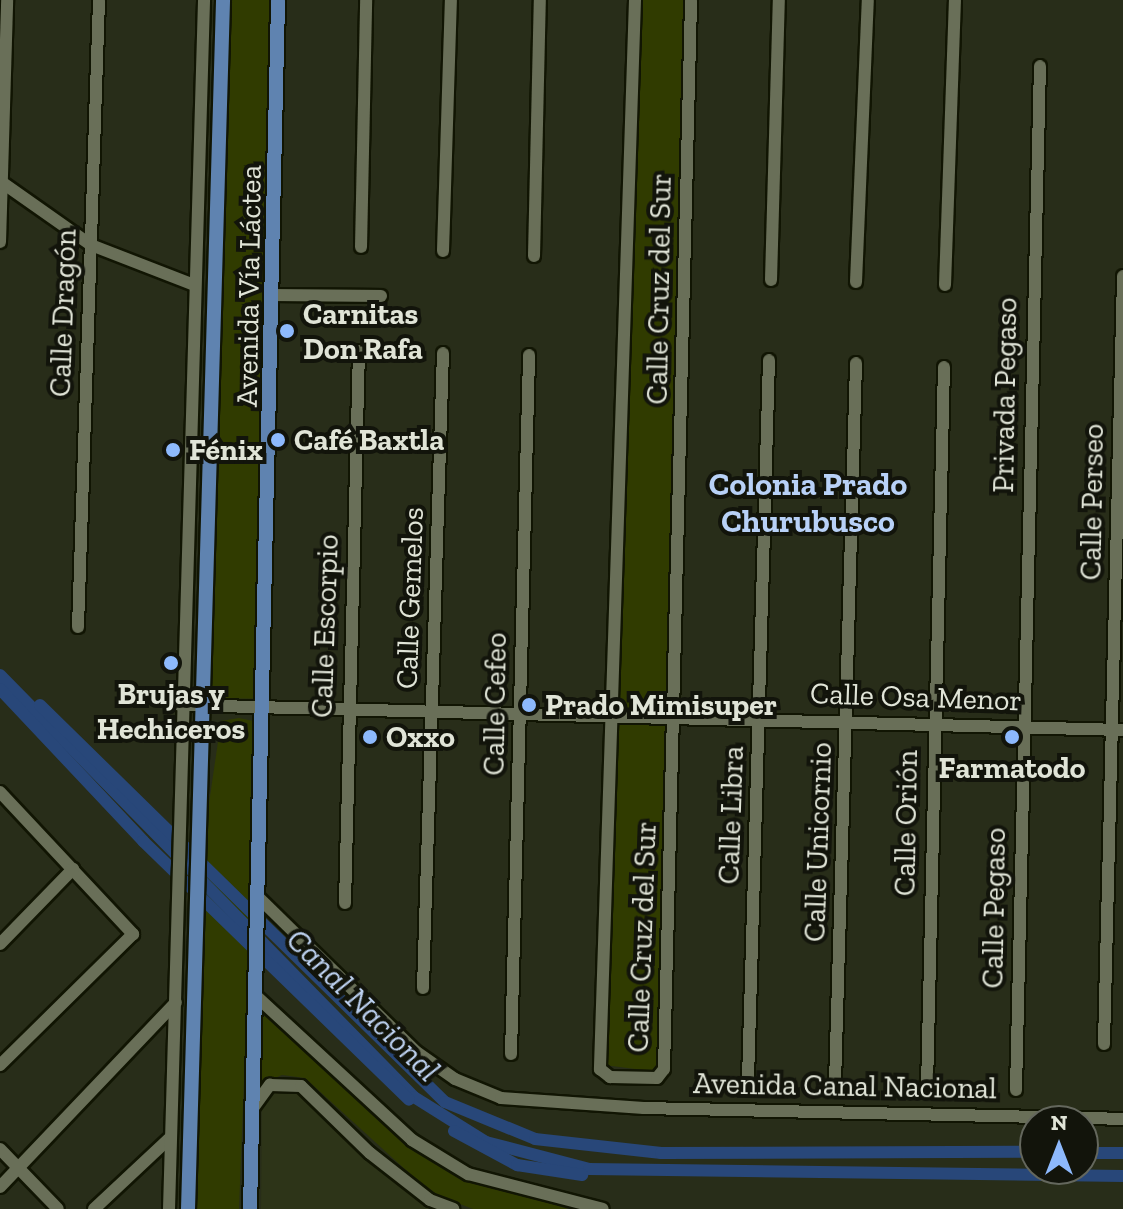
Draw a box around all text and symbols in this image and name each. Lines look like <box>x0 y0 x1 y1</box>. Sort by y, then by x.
street label: Avenida Vía Láctea <box>229 164 269 408</box>
street label: Calle Cruz del Sur <box>639 173 679 405</box>
street label: Calle Dragón <box>42 228 84 398</box>
place label: Carnitas Don Rafa <box>303 296 423 366</box>
street label: Privada Pegaso <box>985 297 1025 493</box>
marker: Carnitas Don Rafa <box>278 322 296 340</box>
place label: Café Baxtla <box>294 422 444 458</box>
street label: Calle Perseo <box>1073 423 1111 581</box>
marker: Café Baxtla <box>269 431 287 449</box>
place label: Fénix <box>189 432 263 468</box>
marker: Fénix <box>164 441 182 459</box>
district label: Colonia Prado Churubusco <box>709 466 907 541</box>
street label: Calle Gemelos <box>389 506 431 690</box>
street label: Calle Escorpio <box>304 534 346 718</box>
street label: Calle Cefeo <box>476 632 514 776</box>
marker: Brujas y Hechiceros <box>162 654 180 672</box>
street label: Calle Osa Menor <box>809 675 1023 719</box>
place label: Brujas y Hechiceros <box>97 676 245 746</box>
place label: Prado Mimisuper <box>545 687 777 723</box>
marker: Prado Mimisuper <box>520 696 538 714</box>
place label: Oxxo <box>386 719 455 755</box>
marker: Oxxo <box>361 728 379 746</box>
marker: Farmatodo <box>1003 728 1021 746</box>
street label: Calle Unicornio <box>797 741 839 943</box>
street label: Calle Libra <box>711 745 751 885</box>
street label: Calle Orión <box>887 750 925 896</box>
place label: Farmatodo <box>939 750 1085 786</box>
street label: Calle Cruz del Sur <box>620 821 664 1053</box>
street label: Calle Pegaso <box>975 827 1013 989</box>
water label: Canal Nacional <box>279 921 447 1089</box>
street label: Avenida Canal Nacional <box>693 1065 997 1107</box>
north arrow <box>1019 1105 1099 1185</box>
text: N <box>1051 1109 1067 1136</box>

